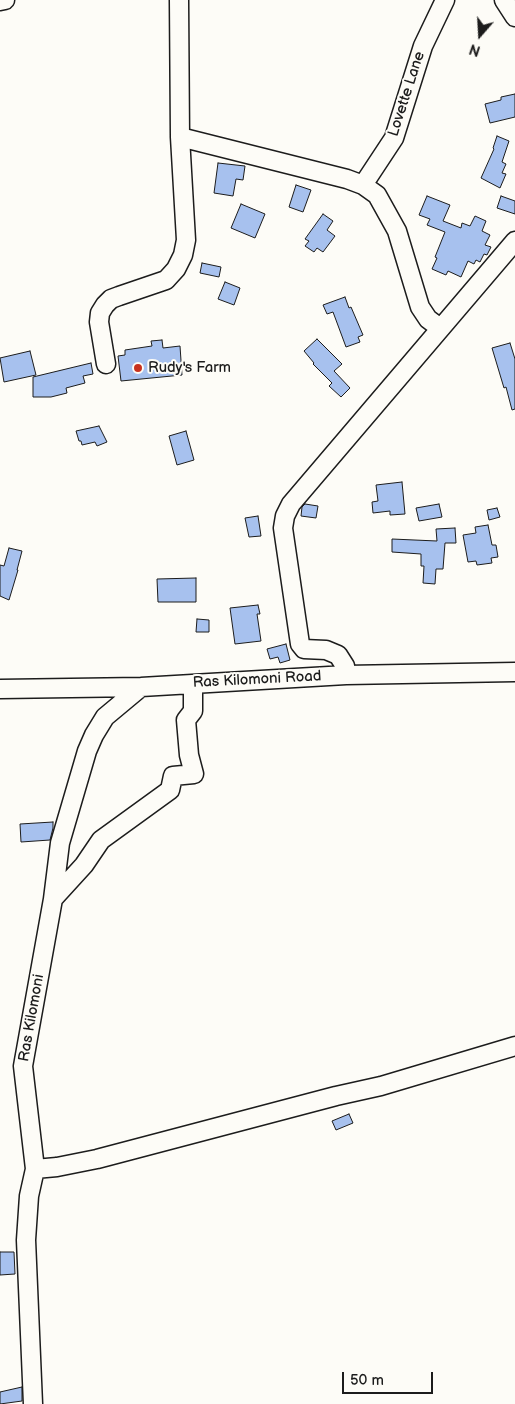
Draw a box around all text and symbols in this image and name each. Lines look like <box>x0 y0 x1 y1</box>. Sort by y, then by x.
north arrow <box>455 10 505 60</box>
text: N <box>467 40 483 59</box>
street label: Lovette Lane <box>385 49 429 139</box>
place label: Rudy's Farm <box>148 359 231 377</box>
marker: Rudy's Farm <box>132 362 144 374</box>
street label: Ras Kilomoni Road <box>192 668 322 692</box>
street label: Ras Kilomoni <box>15 973 49 1063</box>
scale bar <box>345 1362 436 1394</box>
text: 50 m <box>350 1371 384 1390</box>

